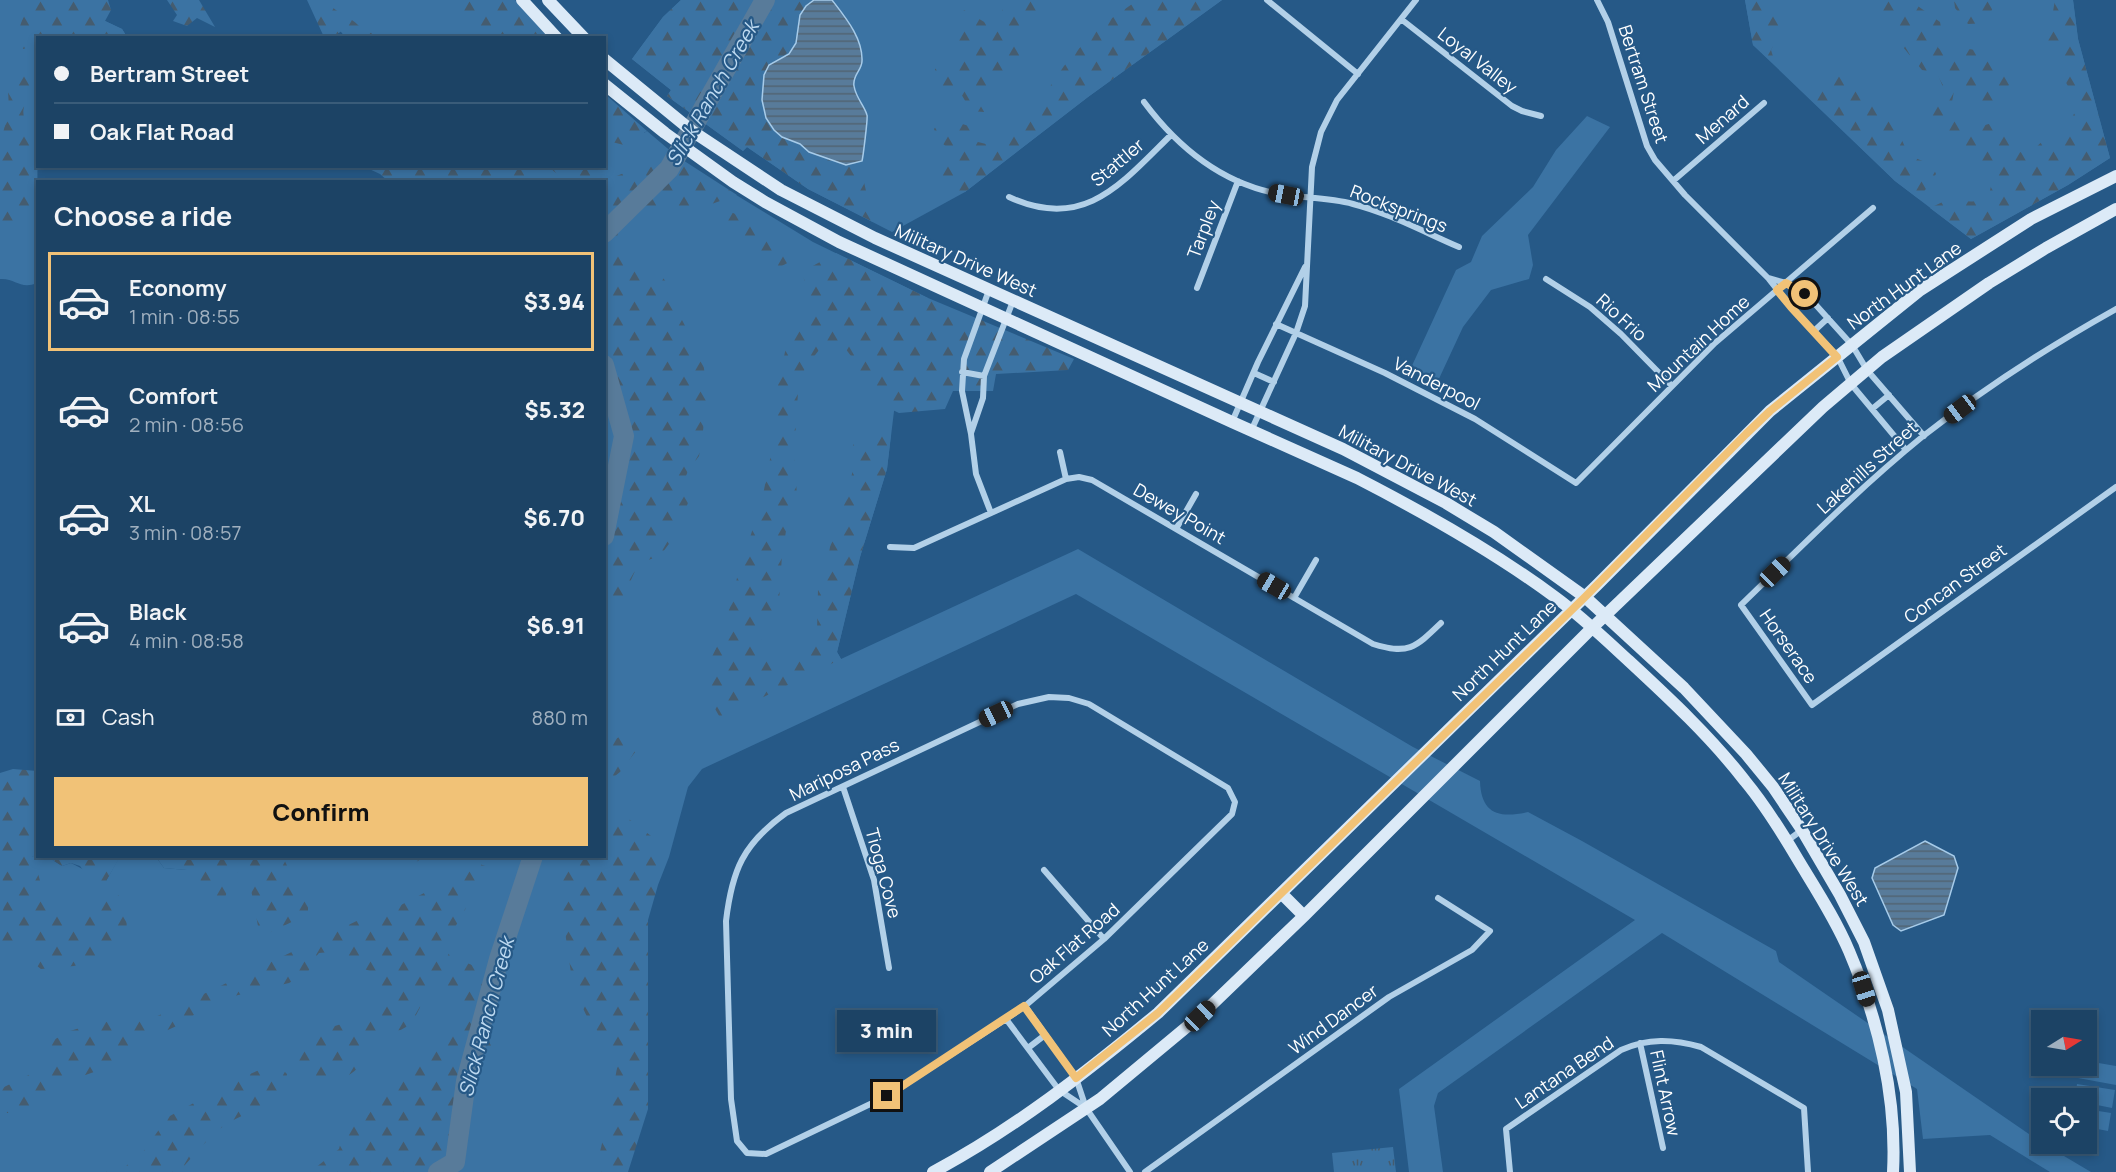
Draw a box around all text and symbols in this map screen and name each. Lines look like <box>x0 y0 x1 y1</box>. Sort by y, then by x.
water label: Slick Ranch Creek <box>659 13 766 171</box>
street label: Loyal Valley <box>1433 21 1523 99</box>
street label: Bertram Street <box>1614 22 1674 146</box>
text: Bertram Street <box>90 59 249 89</box>
street label: Menard <box>1690 89 1754 149</box>
text: Oak Flat Road <box>90 117 234 147</box>
street label: Stattler <box>1085 132 1149 191</box>
street label: Rocksprings <box>1347 178 1451 238</box>
car <box>1267 183 1305 207</box>
street label: Tarpley <box>1181 196 1225 262</box>
text: Choose a ride <box>54 197 232 234</box>
street label: Military Drive West <box>891 218 1041 302</box>
street label: North Hunt Lane <box>1842 235 1966 335</box>
text: Economy <box>129 273 227 303</box>
icon: car <box>57 275 111 329</box>
route start <box>1791 280 1818 307</box>
text: $3.94 <box>524 287 585 317</box>
street label: Rio Frio <box>1592 288 1652 346</box>
street label: Mountain Home <box>1642 289 1754 397</box>
text: 1 min · 08:55 <box>129 303 240 330</box>
street label: Vanderpool <box>1389 351 1485 415</box>
text: Comfort <box>129 381 218 411</box>
icon: car <box>57 383 111 437</box>
car <box>1940 391 1980 427</box>
text: $5.32 <box>525 395 585 425</box>
text: 2 min · 08:56 <box>129 411 244 438</box>
street label: Lakehills Street <box>1812 415 1922 519</box>
street label: Military Drive West <box>1335 418 1481 512</box>
street label: Dewey Point <box>1130 477 1230 549</box>
text: XL <box>129 489 155 519</box>
icon: car <box>57 491 111 545</box>
text: $6.70 <box>523 503 585 533</box>
text: 3 min · 08:57 <box>129 519 241 546</box>
street label: Concan Street <box>1899 538 2011 628</box>
car <box>1756 553 1794 591</box>
car <box>1254 569 1294 603</box>
street label: North Hunt Lane <box>1447 594 1561 706</box>
text: Black <box>129 597 186 627</box>
icon: car <box>57 599 111 653</box>
street label: Horserace <box>1755 604 1823 688</box>
text: $6.91 <box>527 611 585 641</box>
text: 4 min · 08:58 <box>129 627 244 654</box>
car <box>976 698 1016 730</box>
icon: cash <box>54 701 87 734</box>
text: Cash <box>102 702 155 732</box>
text: 880 m <box>532 704 588 731</box>
street label: Mariposa Pass <box>785 732 903 806</box>
street label: Military Drive West <box>1773 768 1875 910</box>
button: Confirm <box>54 777 588 846</box>
street label: Tioga Cove <box>860 825 908 921</box>
street label: Oak Flat Road <box>1024 897 1124 989</box>
water label: Slick Ranch Creek <box>452 931 521 1100</box>
street label: North Hunt Lane <box>1097 933 1213 1041</box>
car <box>1850 969 1878 1009</box>
street label: Wind Dancer <box>1283 978 1383 1060</box>
car <box>1181 997 1219 1035</box>
callout: 3 min <box>838 1009 936 1051</box>
north arrow <box>2031 1010 2097 1076</box>
map controls <box>2031 1010 2097 1154</box>
text: 3 min <box>860 1017 913 1044</box>
street label: Lantana Bend <box>1510 1030 1618 1114</box>
street label: Flint Arrow <box>1645 1048 1687 1138</box>
route end <box>873 1082 900 1109</box>
button: locate <box>2031 1088 2097 1154</box>

